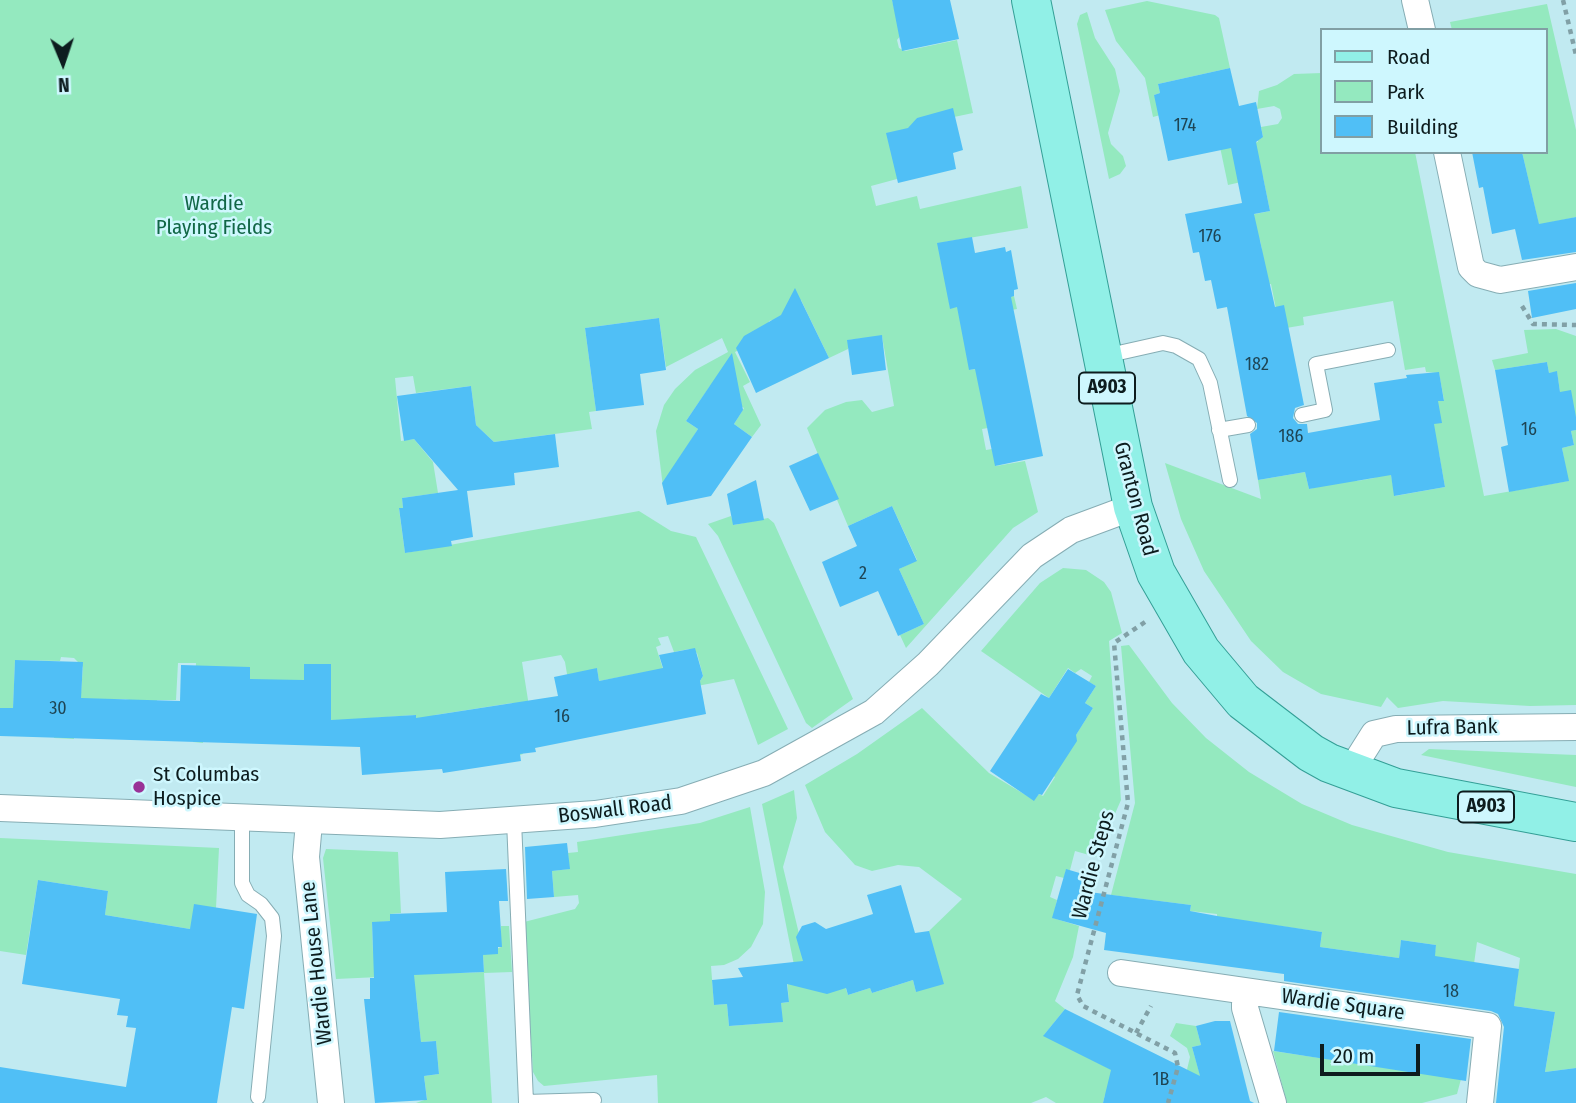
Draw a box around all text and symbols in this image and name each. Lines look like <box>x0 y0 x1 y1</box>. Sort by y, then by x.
north arrow <box>28 28 98 98</box>
legend <box>1320 28 1548 154</box>
text: Road <box>1387 44 1431 70</box>
text: N <box>58 73 70 96</box>
text: Park <box>1387 79 1424 105</box>
text: Building <box>1387 114 1458 140</box>
house number: 174 <box>1174 115 1196 137</box>
park label: Wardie Playing Fields <box>156 191 272 241</box>
house number: 176 <box>1199 226 1221 248</box>
house number: 182 <box>1245 354 1269 376</box>
road number: A903 <box>1079 372 1135 404</box>
house number: 16 <box>1521 419 1537 441</box>
house number: 186 <box>1279 426 1303 448</box>
street label: Granton Road <box>1108 439 1162 559</box>
house number: 2 <box>859 563 867 585</box>
house number: 30 <box>49 698 67 720</box>
house number: 16 <box>554 706 570 728</box>
street label: Lufra Bank <box>1406 715 1498 741</box>
place label: St Columbas Hospice <box>153 762 259 812</box>
marker: St Columbas Hospice <box>131 779 147 795</box>
street label: Boswall Road <box>557 791 673 829</box>
road number: A903 <box>1458 792 1514 822</box>
street label: Wardie Steps <box>1067 808 1121 922</box>
street label: Wardie House Lane <box>296 880 338 1046</box>
house number: 18 <box>1443 981 1459 1003</box>
street label: Wardie Square <box>1280 984 1406 1026</box>
scale bar <box>1324 1030 1424 1074</box>
text: 20 m <box>1333 1043 1374 1069</box>
house number: 1B <box>1153 1069 1169 1091</box>

